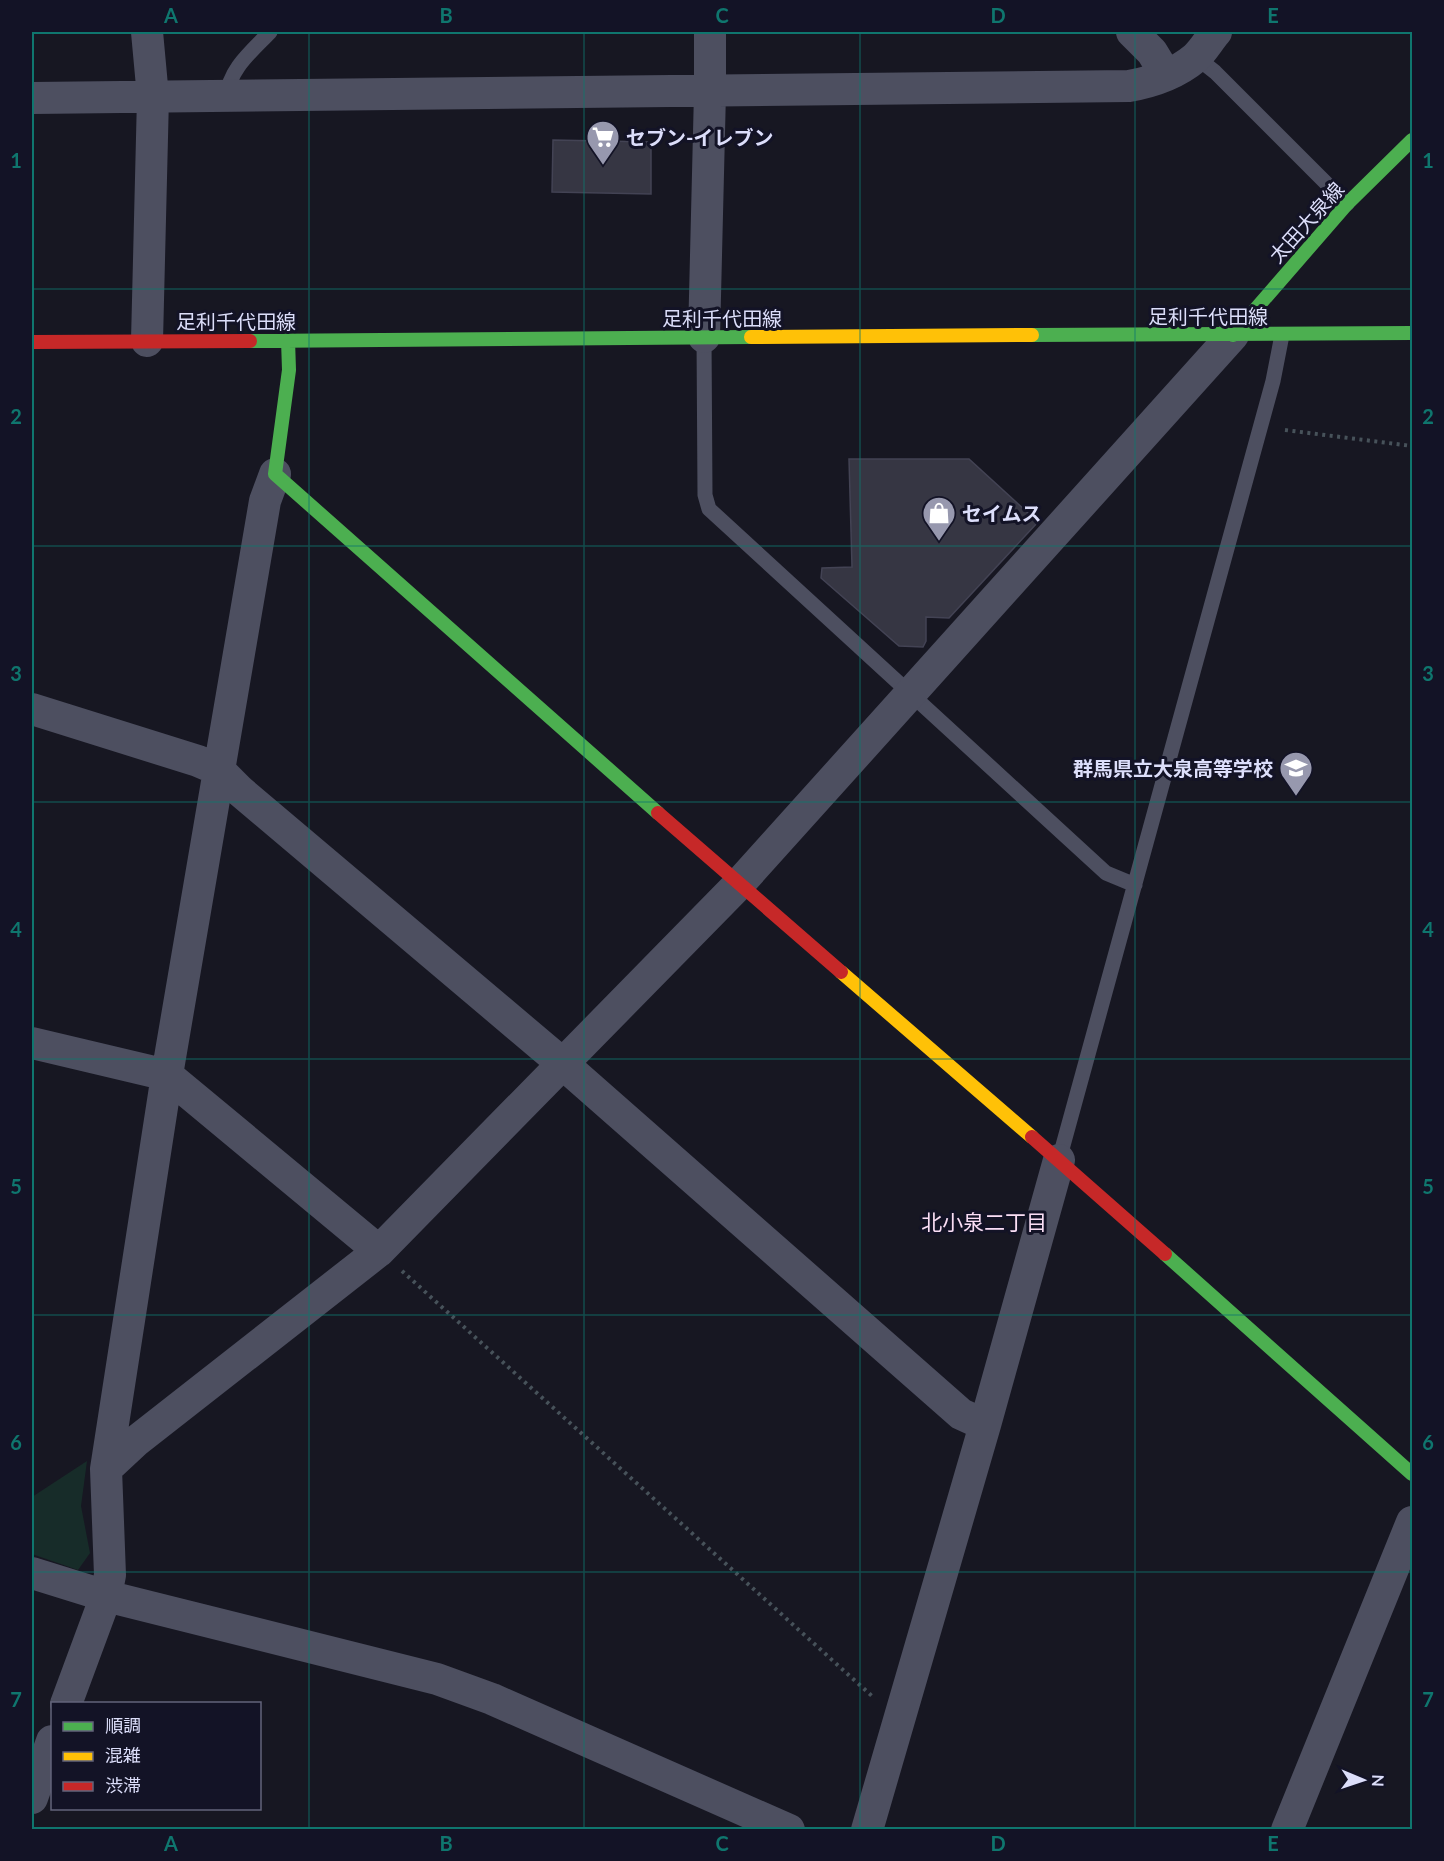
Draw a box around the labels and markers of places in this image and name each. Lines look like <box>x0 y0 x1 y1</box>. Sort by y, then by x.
supermarket icon: セブン-イレブン <box>585 119 621 166</box>
place label: セブン-イレブン <box>626 125 773 149</box>
shop icon: セイムス <box>921 495 957 542</box>
place label: セイムス <box>962 501 1042 525</box>
school or university icon: 群馬県立大泉高等学校 <box>1278 750 1314 797</box>
place label: 群馬県立大泉高等学校 <box>1073 756 1273 780</box>

